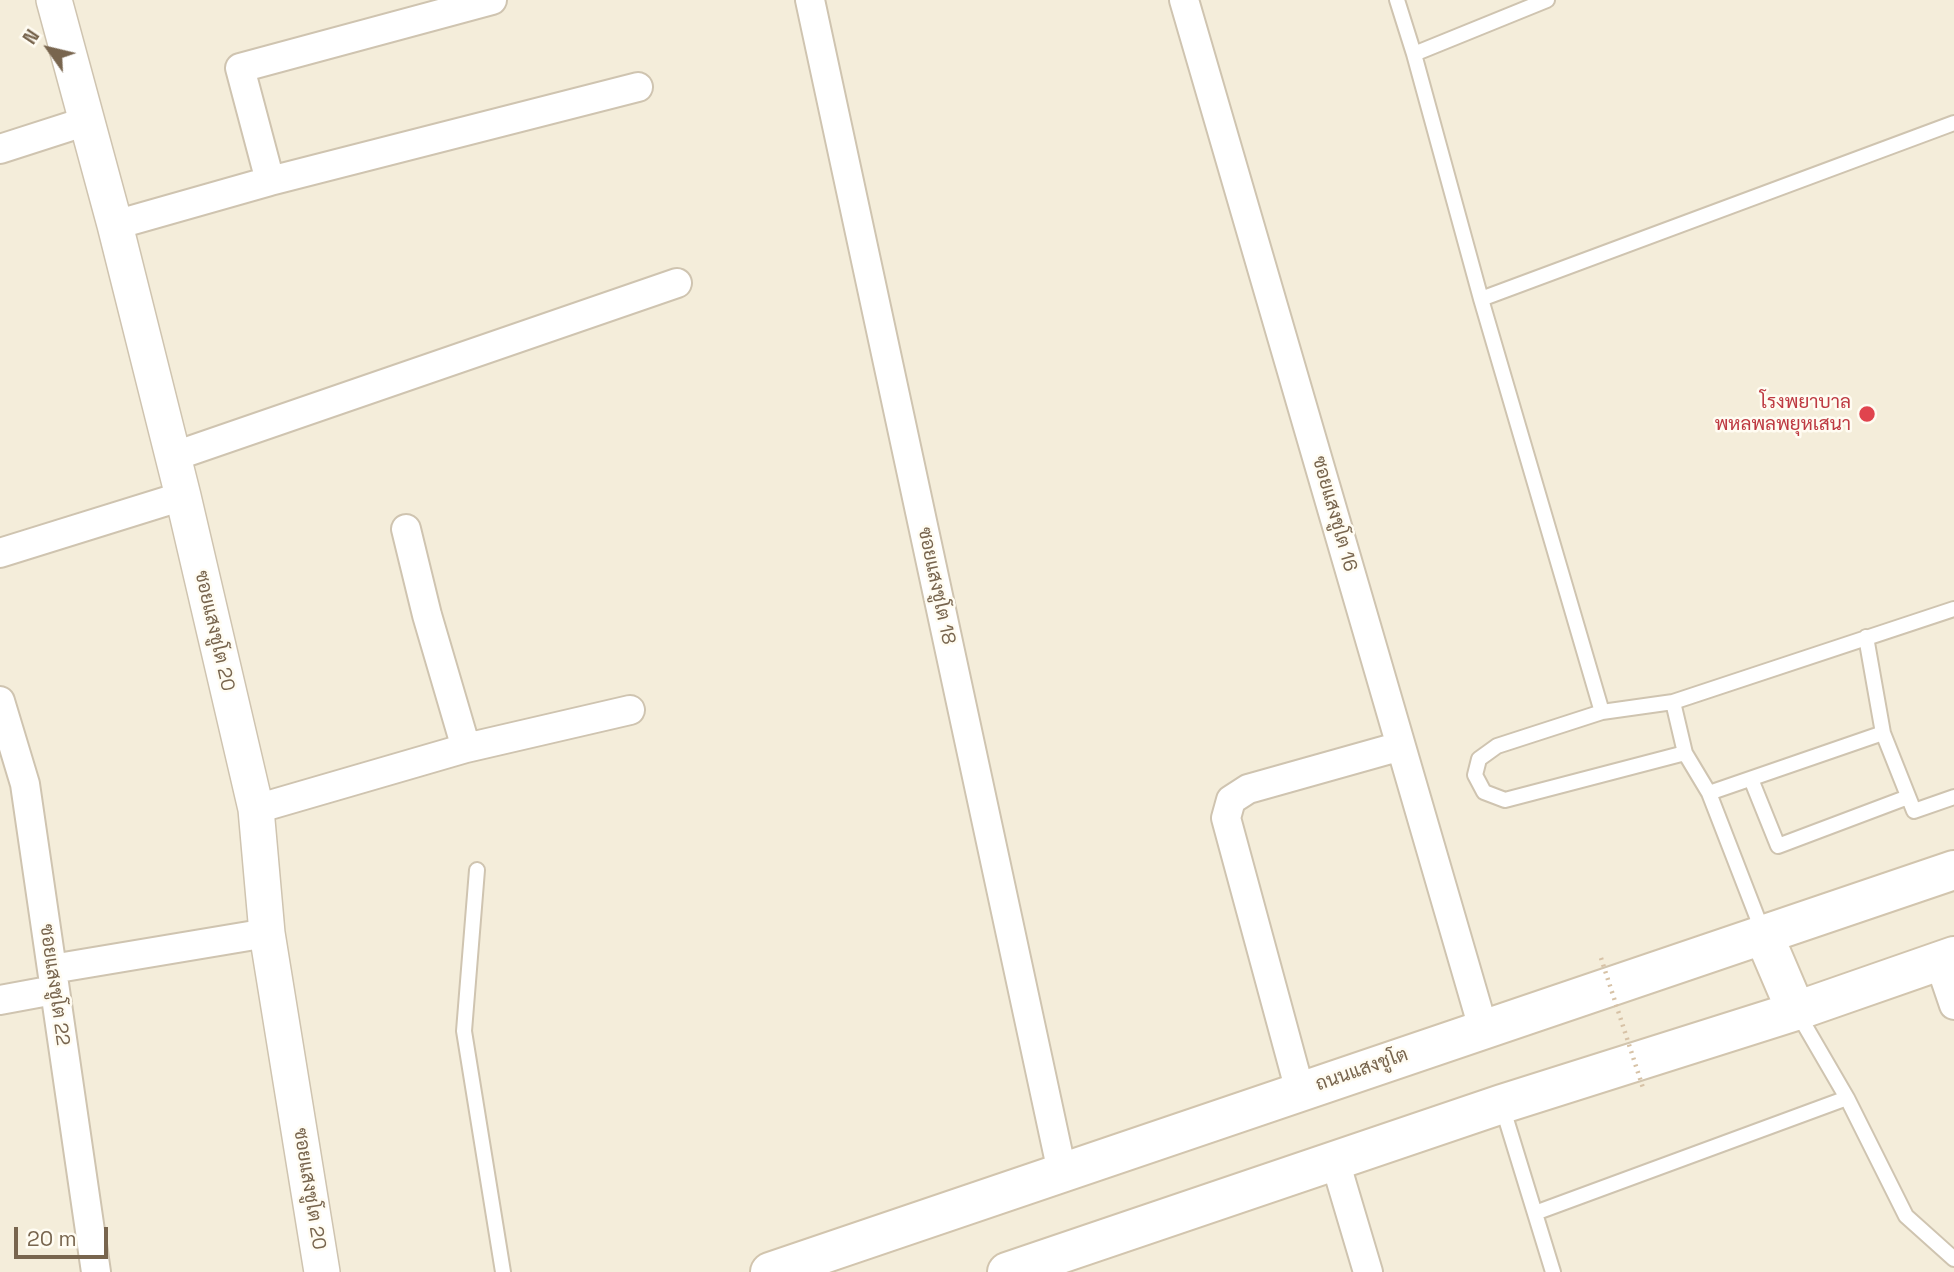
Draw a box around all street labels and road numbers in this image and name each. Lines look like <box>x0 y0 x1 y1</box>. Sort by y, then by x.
street label: ซอยแสงชูโต 16 <box>1307 454 1361 574</box>
street label: ซอยแสงชูโต 18 <box>912 525 960 647</box>
street label: ซอยแสงชูโต 20 <box>189 568 239 694</box>
street label: ซอยแสงชูโต 22 <box>34 923 74 1047</box>
street label: ถนนแสงชูโต <box>1313 1044 1411 1096</box>
street label: ซอยแสงชูโต 20 <box>288 1126 330 1252</box>

